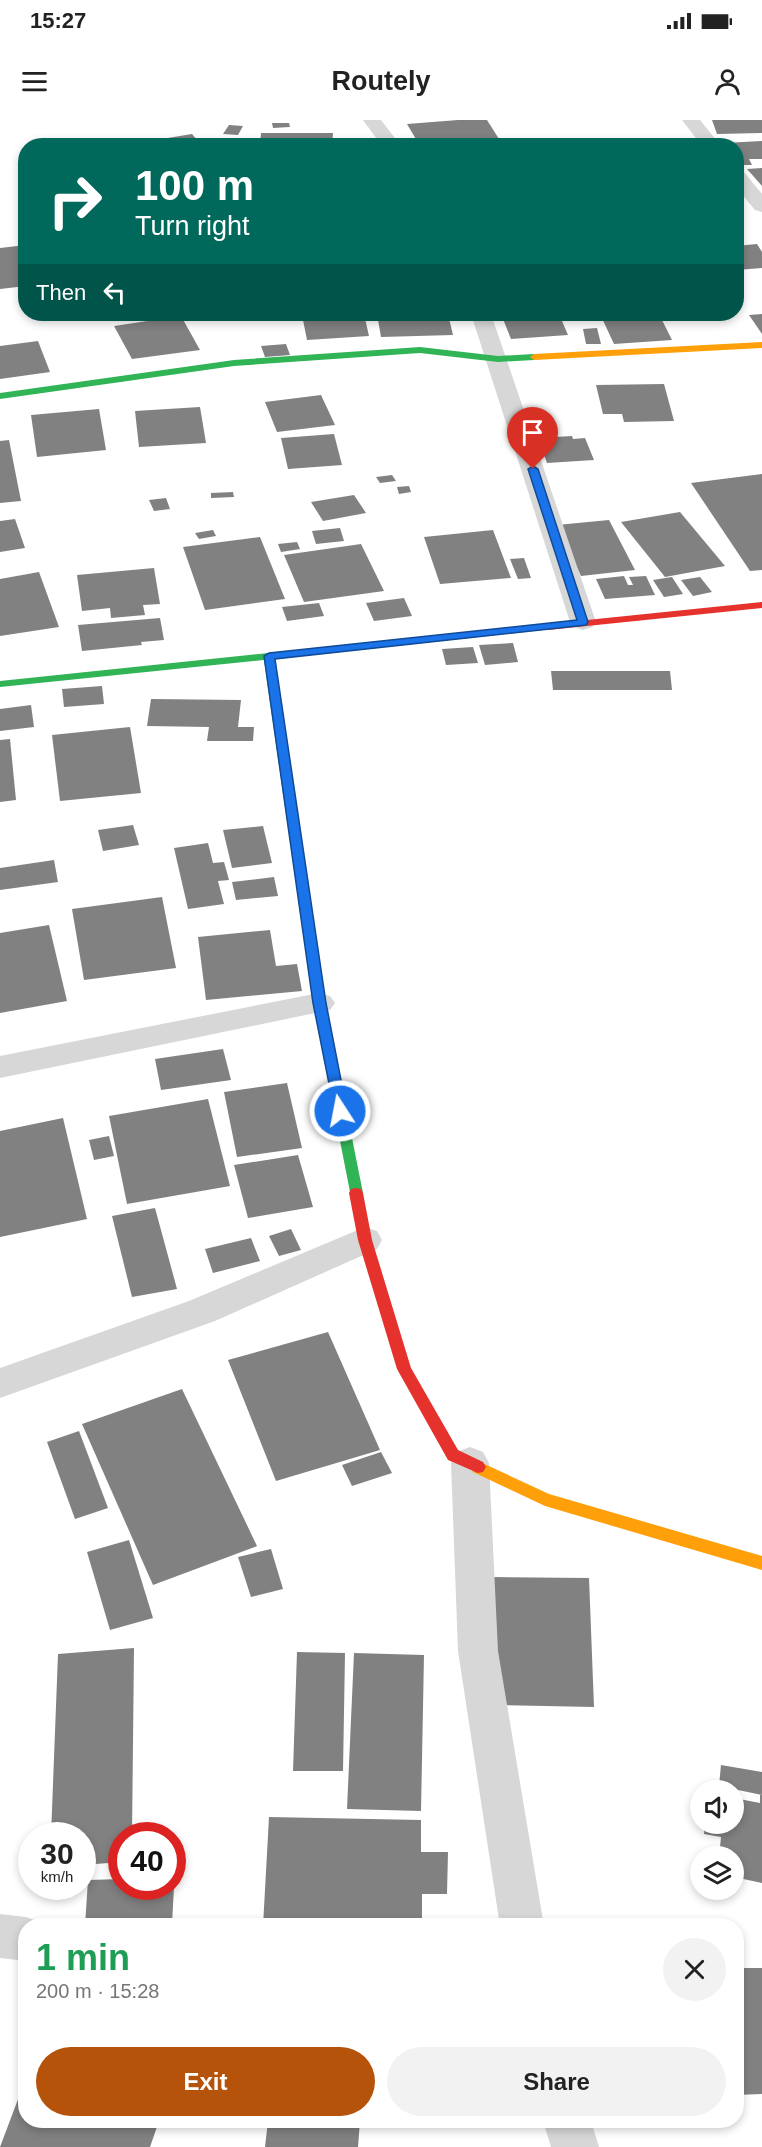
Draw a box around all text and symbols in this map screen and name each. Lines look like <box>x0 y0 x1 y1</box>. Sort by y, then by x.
text: 15:27 <box>30 8 86 33</box>
icon: menu <box>18 65 51 98</box>
icon: person <box>711 65 744 98</box>
text: Routely <box>331 66 431 96</box>
icon: right <box>36 162 114 240</box>
text: 100 m <box>135 162 254 209</box>
text: Turn right <box>135 211 250 241</box>
icon: left <box>98 276 131 309</box>
text: Then <box>36 280 86 305</box>
pin <box>507 407 558 469</box>
icon: arrive <box>516 416 549 449</box>
position arrow <box>308 1079 372 1143</box>
map controls <box>690 1780 744 1900</box>
button: sound <box>690 1780 744 1834</box>
speed limit sign: 40 <box>108 1822 186 1900</box>
text: 30 <box>40 1837 74 1870</box>
button: layers <box>690 1846 744 1900</box>
text: km/h <box>41 1868 73 1885</box>
text: 1 min <box>36 1937 130 1978</box>
button: close <box>663 1938 726 2001</box>
text: 200 m · 15:28 <box>36 1980 159 2002</box>
button: Exit <box>36 2047 375 2116</box>
button: Share <box>387 2047 726 2116</box>

